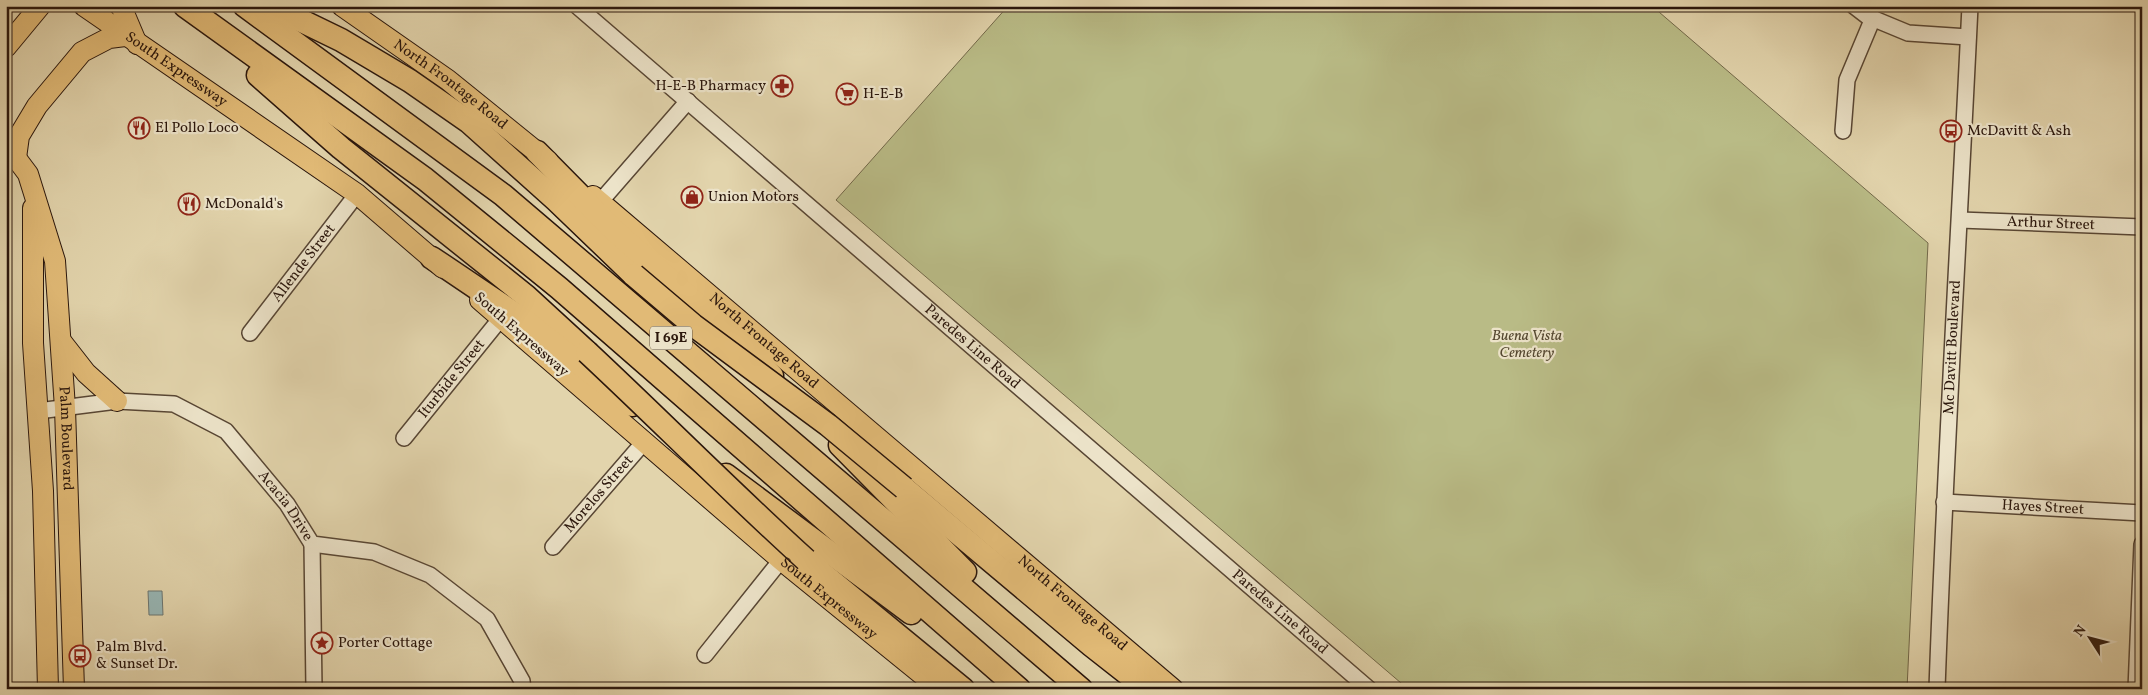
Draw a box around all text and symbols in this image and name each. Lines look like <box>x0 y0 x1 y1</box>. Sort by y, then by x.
street label: South Expressway <box>121 27 232 112</box>
street label: North Frontage Road <box>389 34 512 135</box>
pharmacy icon: H-E-B Pharmacy <box>770 74 794 98</box>
place label: H-E-B Pharmacy <box>656 76 766 97</box>
supermarket icon: H-E-B <box>835 82 859 106</box>
place label: H-E-B <box>863 84 903 105</box>
restaurant icon: El Pollo Loco <box>127 116 151 140</box>
place label: El Pollo Loco <box>155 118 239 139</box>
bus stop icon: McDavitt & Ash <box>1939 119 1963 143</box>
place label: McDavitt & Ash <box>1967 121 2071 142</box>
shop icon: Union Motors <box>680 185 704 209</box>
place label: Union Motors <box>708 187 799 208</box>
restaurant icon: McDonald's <box>177 192 201 216</box>
place label: McDonald's <box>205 194 283 215</box>
street label: Arthur Street <box>2006 211 2095 236</box>
street label: Allende Street <box>267 220 341 307</box>
street label: Mc Davitt Boulevard <box>1938 280 1966 415</box>
street label: South Expressway <box>469 288 573 382</box>
street label: North Frontage Road <box>704 288 823 394</box>
street label: Paredes Line Road <box>920 300 1025 394</box>
road number: I 69E <box>650 326 692 349</box>
park label: Buena Vista Cemetery <box>1492 326 1562 364</box>
street label: Iturbide Street <box>413 335 490 423</box>
street label: Palm Boulevard <box>53 385 78 491</box>
street label: Morelos Street <box>559 451 638 537</box>
street label: Acacia Drive <box>253 466 318 545</box>
street label: Hayes Street <box>2001 495 2084 520</box>
street label: North Frontage Road <box>1013 551 1132 656</box>
street label: South Expressway <box>775 553 882 645</box>
street label: Paredes Line Road <box>1227 565 1332 659</box>
north arrow <box>2066 612 2116 662</box>
text: N <box>2070 622 2091 641</box>
place icon: Porter Cottage <box>310 631 334 655</box>
place label: Porter Cottage <box>338 633 433 654</box>
place label: Palm Blvd. & Sunset Dr. <box>96 637 178 675</box>
bus stop icon: Palm Blvd. & Sunset Dr. <box>68 644 92 668</box>

